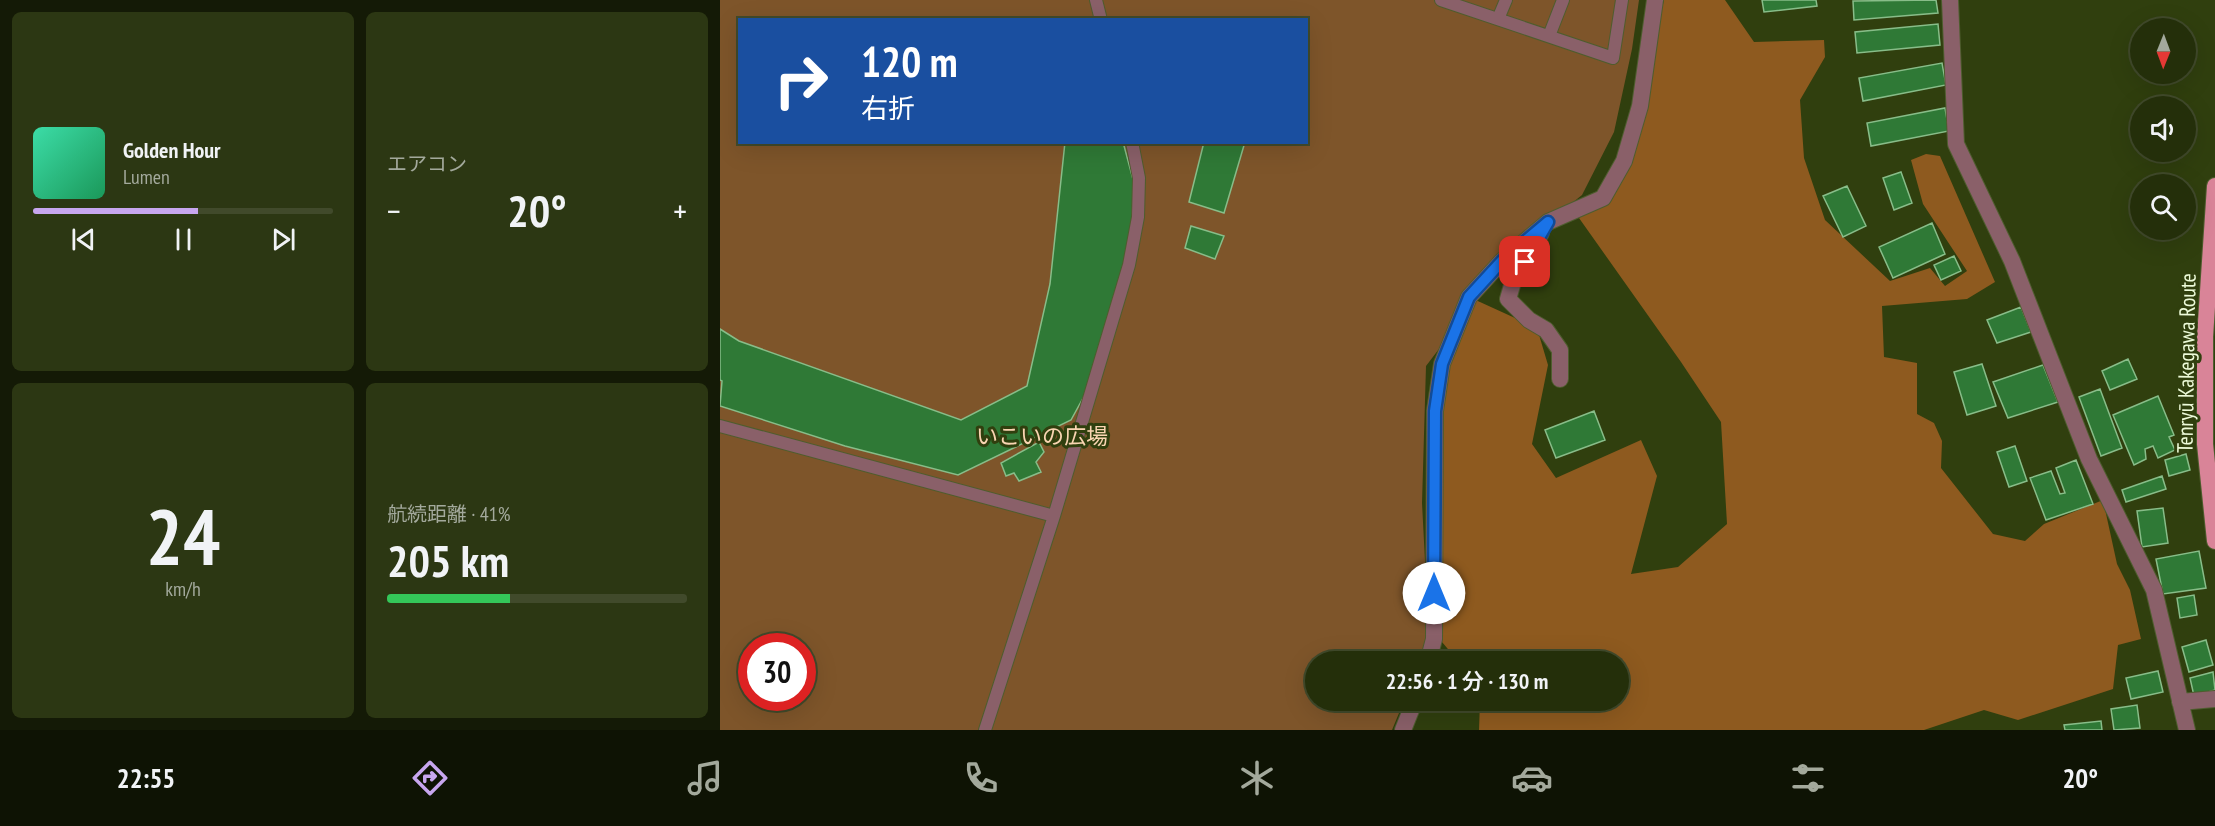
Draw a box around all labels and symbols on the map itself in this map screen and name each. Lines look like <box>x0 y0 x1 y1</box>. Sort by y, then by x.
north arrow <box>2130 18 2196 84</box>
pin <box>1499 236 1550 287</box>
street label: Tenryū Kakegawa Route <box>2170 273 2202 453</box>
park label: いこいの広場 <box>976 422 1108 450</box>
position arrow <box>1402 561 1466 625</box>
speed limit sign: 30 <box>738 633 816 711</box>

